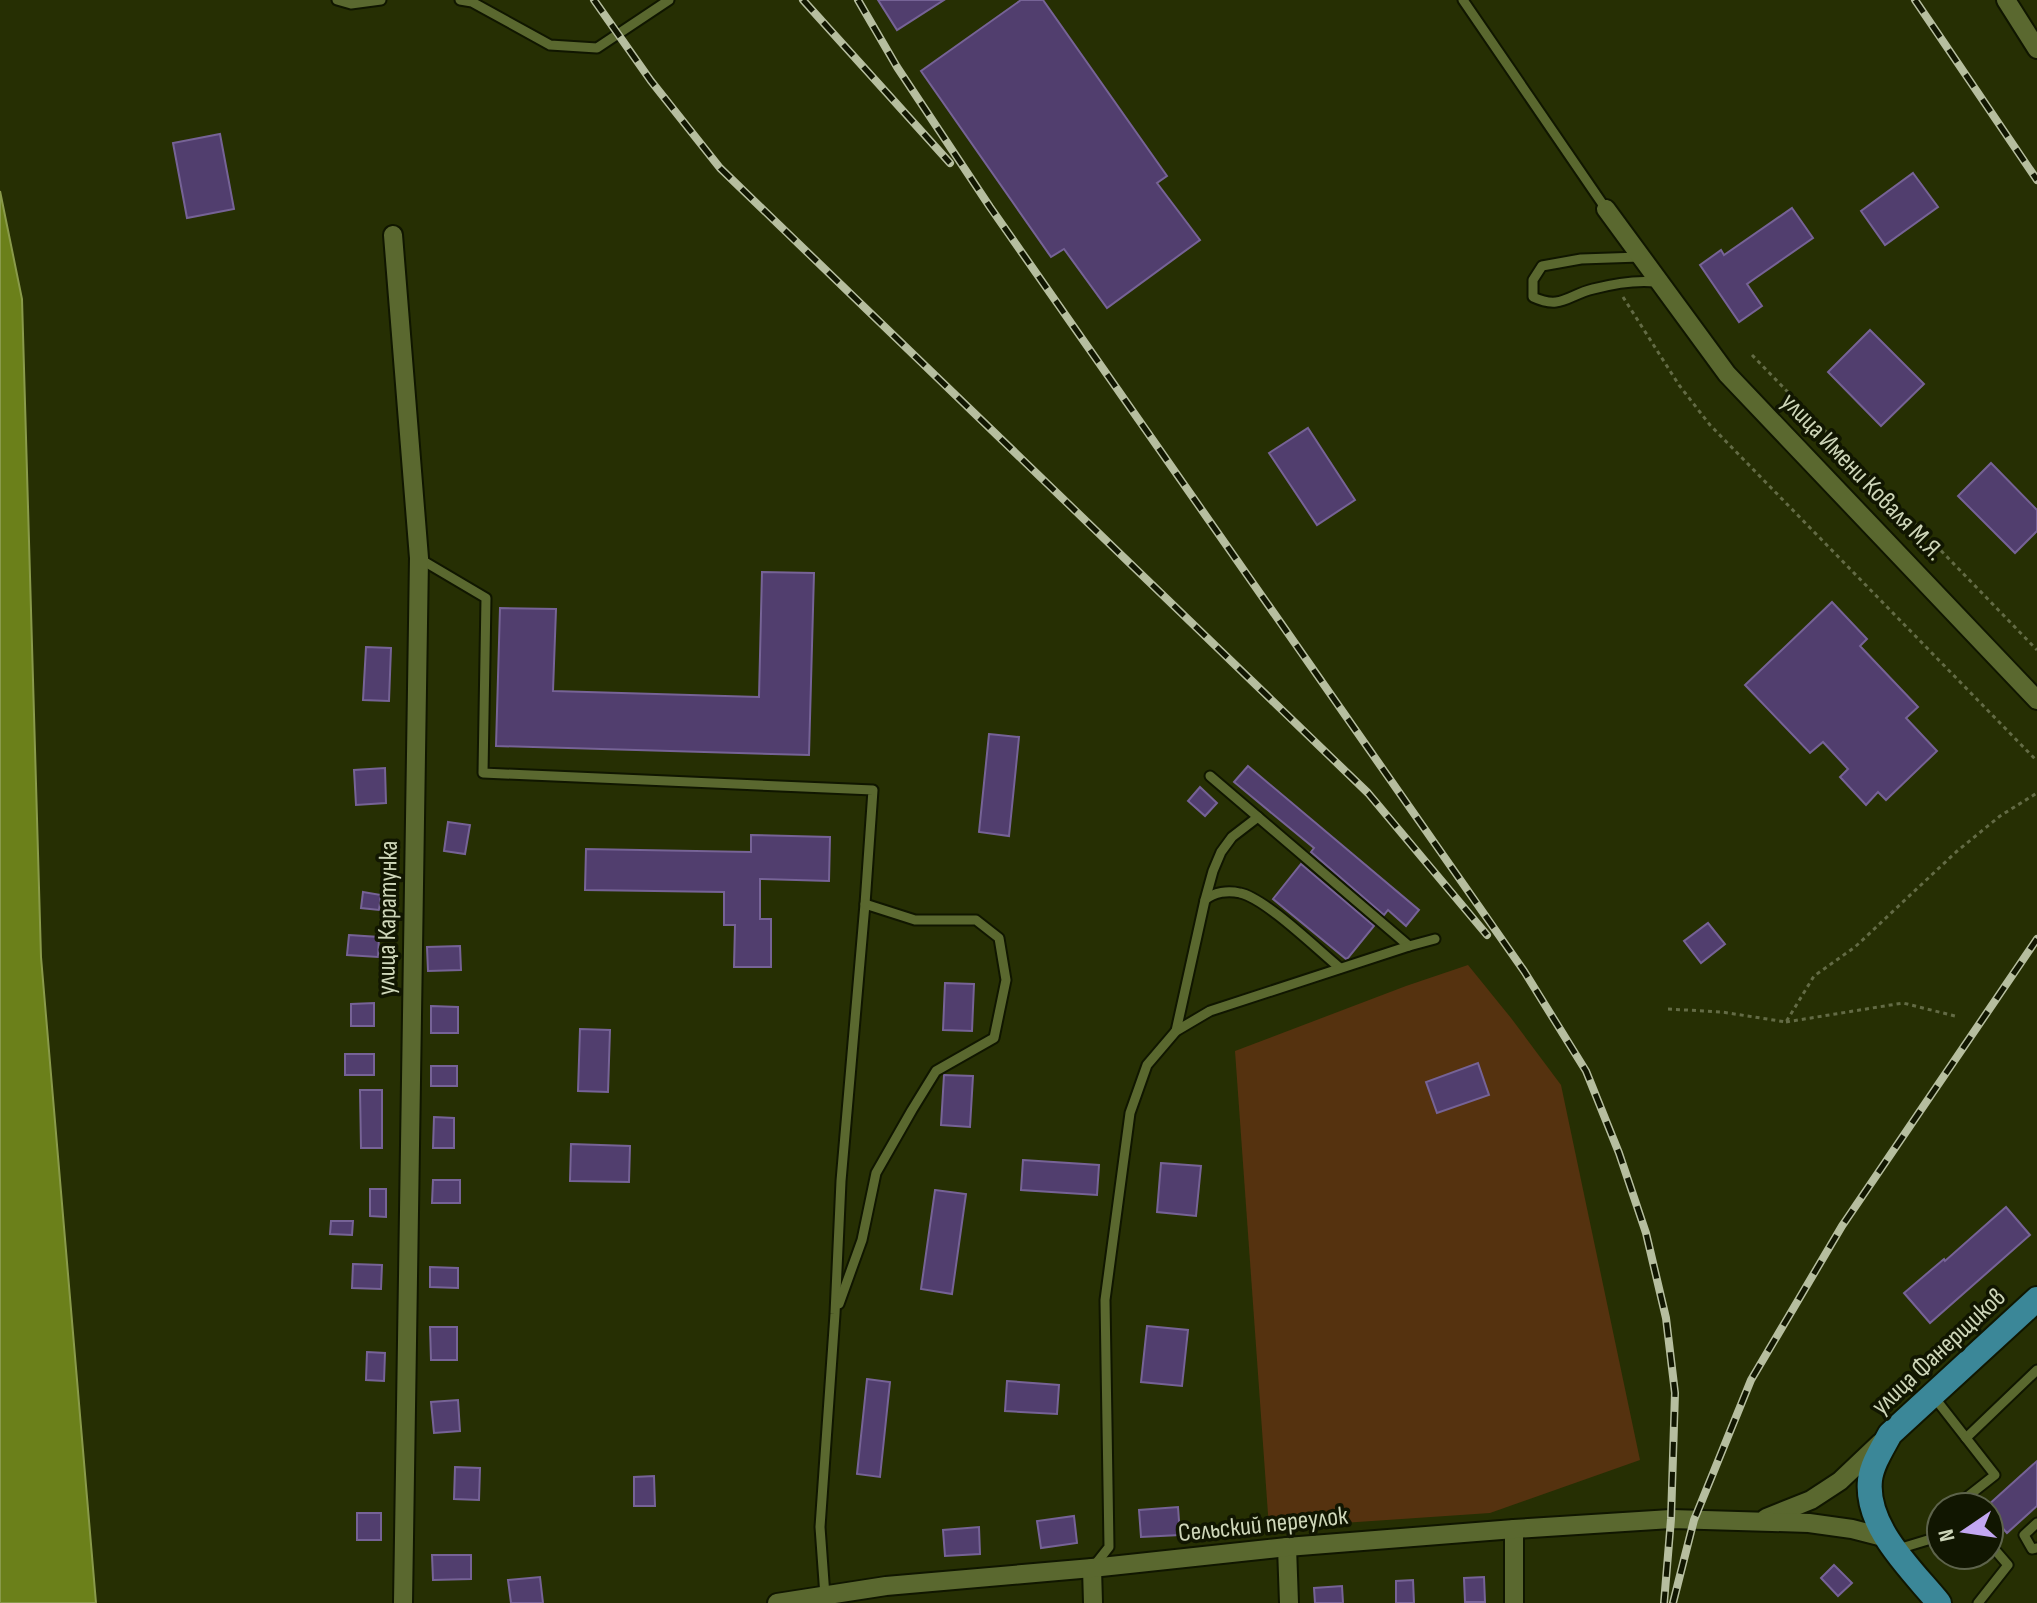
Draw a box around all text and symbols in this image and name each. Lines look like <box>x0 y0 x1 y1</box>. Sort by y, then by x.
street label: улица Имени Коваля М.Я. <box>1774 387 1950 567</box>
street label: улица Каратунка <box>371 840 405 996</box>
street label: улица Фанерщиков <box>1866 1282 2012 1422</box>
north arrow <box>1925 1491 2005 1571</box>
street label: Сельский переулок <box>1177 1501 1349 1549</box>
text: N <box>1932 1526 1961 1544</box>

